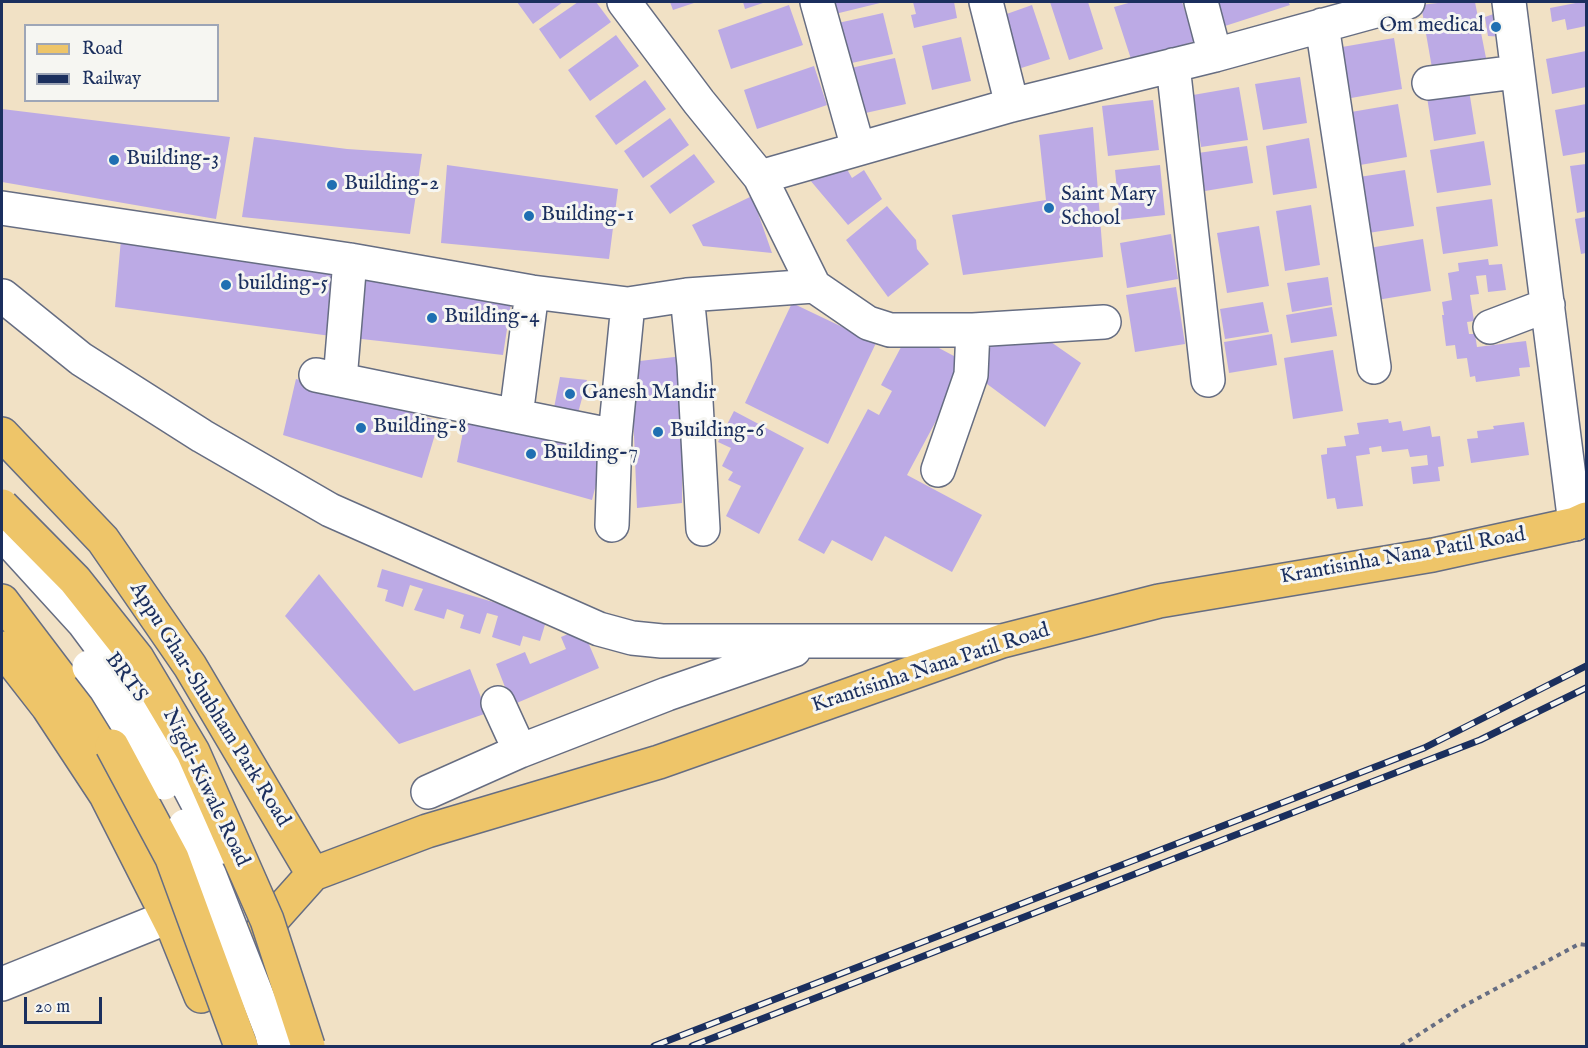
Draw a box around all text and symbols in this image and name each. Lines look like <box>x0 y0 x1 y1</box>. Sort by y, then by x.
place label: Om medical <box>1379 14 1484 40</box>
marker: Om medical <box>1489 20 1503 34</box>
legend <box>24 24 219 102</box>
text: Road <box>82 38 123 61</box>
text: Railway <box>82 68 141 91</box>
place label: Building-3 <box>126 147 219 173</box>
marker: Building-3 <box>107 153 121 167</box>
place label: Building-2 <box>344 172 439 198</box>
marker: Building-2 <box>325 178 339 192</box>
place label: Saint Mary School <box>1061 183 1156 233</box>
marker: Saint Mary School <box>1042 201 1056 215</box>
place label: Building-1 <box>541 203 634 229</box>
marker: Building-1 <box>522 209 536 223</box>
place label: building-5 <box>238 272 328 298</box>
marker: building-5 <box>219 278 233 292</box>
place label: Building-4 <box>444 305 540 331</box>
marker: Building-4 <box>425 311 439 325</box>
place label: Ganesh Mandir <box>582 381 716 407</box>
marker: Ganesh Mandir <box>563 387 577 401</box>
place label: Building-8 <box>373 415 466 441</box>
place label: Building-6 <box>670 419 764 445</box>
marker: Building-8 <box>354 421 368 435</box>
marker: Building-6 <box>651 425 665 439</box>
place label: Building-7 <box>543 441 638 467</box>
marker: Building-7 <box>524 447 538 461</box>
street label: Krantisinha Nana Patil Road <box>1279 523 1527 591</box>
street label: Appu Ghar-Shubham Park Road <box>123 578 295 832</box>
street label: Krantisinha Nana Patil Road <box>809 619 1053 719</box>
street label: BRTS <box>99 648 151 708</box>
street label: Nigdi-Kiwale Road <box>156 705 254 871</box>
scale bar <box>27 985 105 1023</box>
text: 20 m <box>35 996 70 1019</box>

